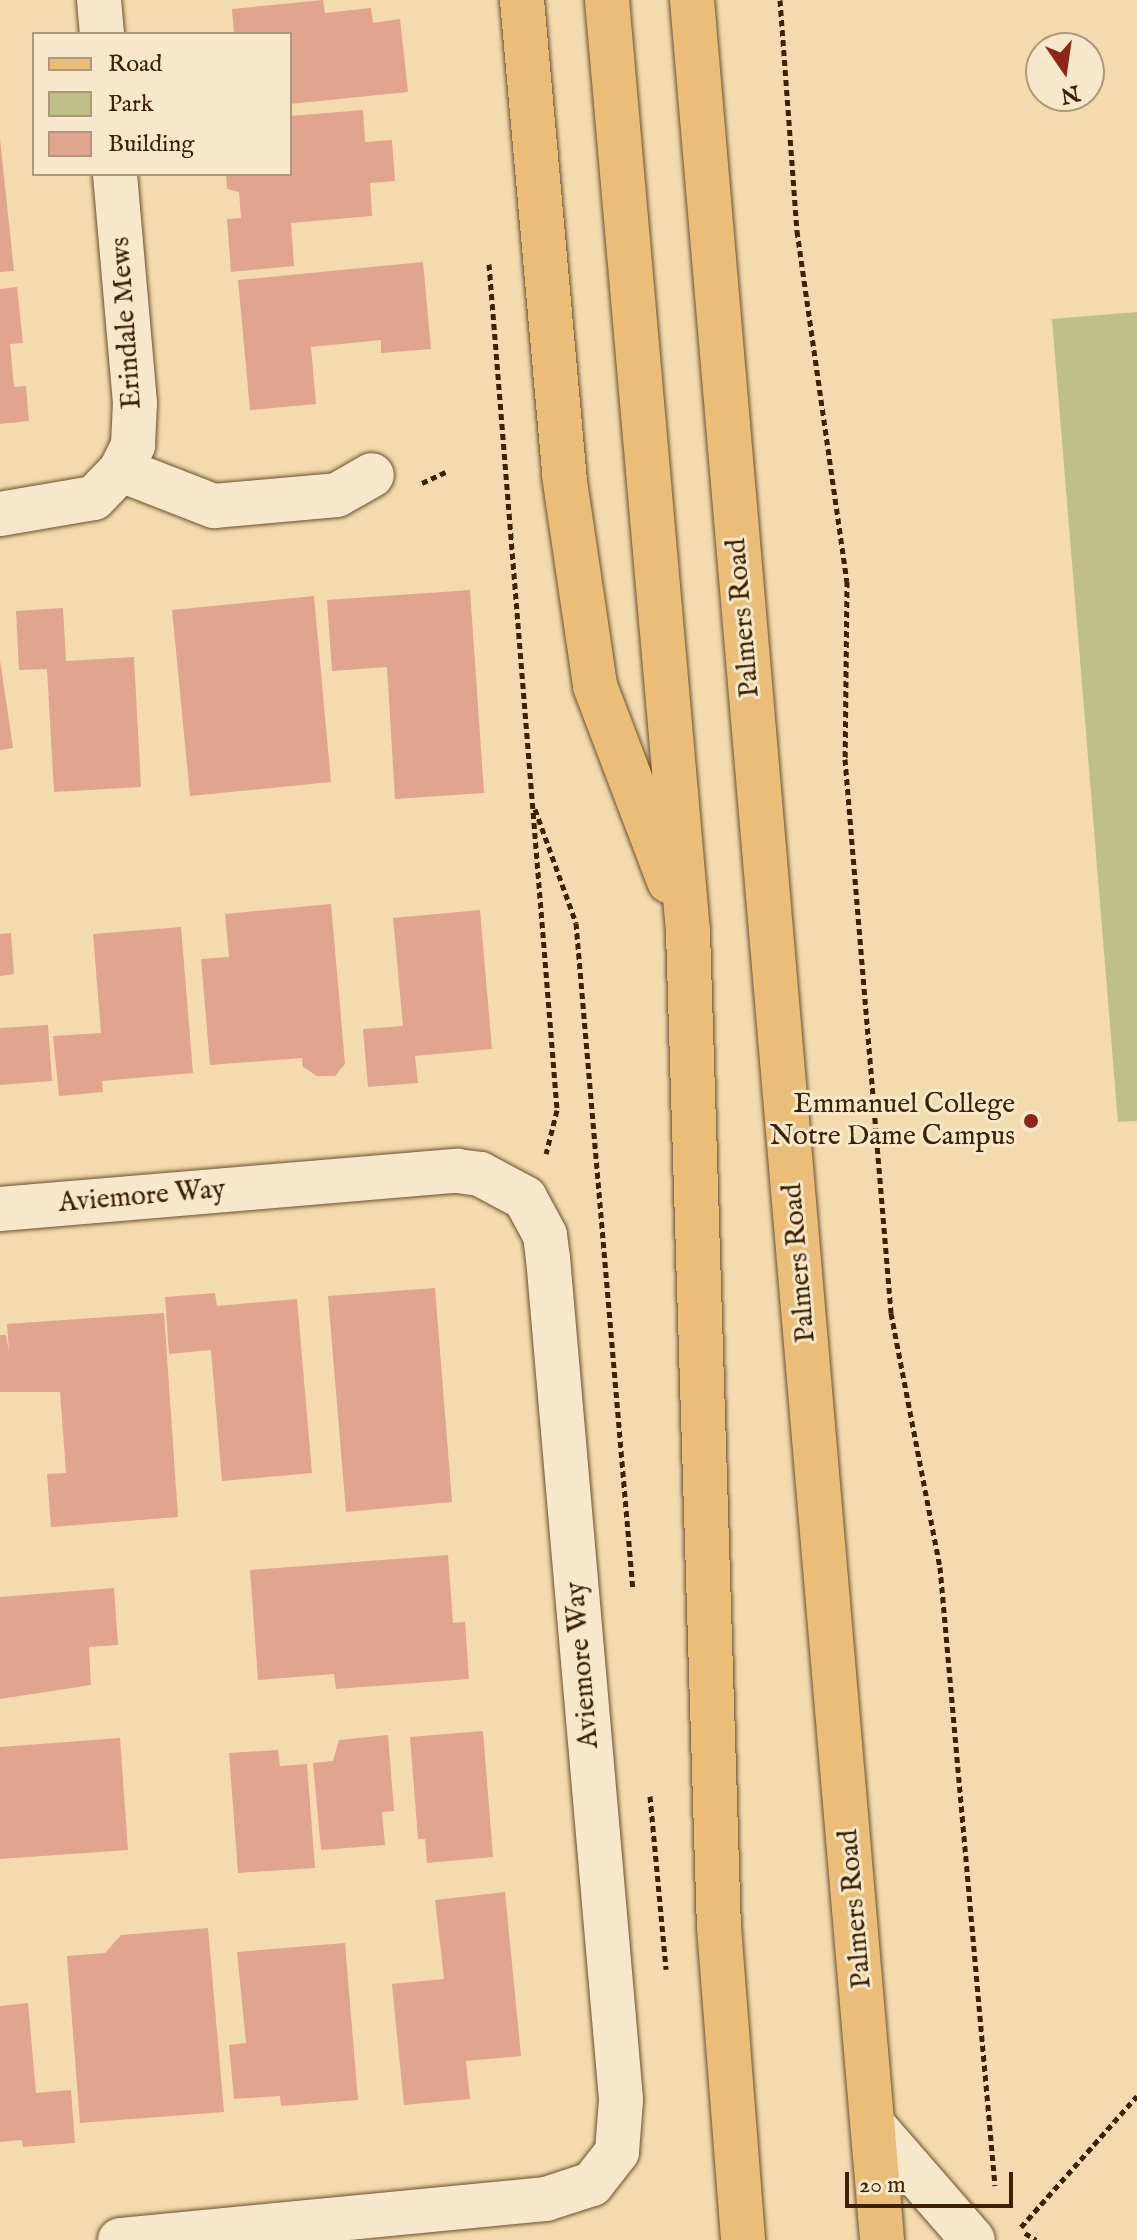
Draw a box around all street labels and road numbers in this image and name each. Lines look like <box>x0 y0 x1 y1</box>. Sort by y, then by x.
street label: Erindale Mews <box>104 236 150 410</box>
street label: Palmers Road <box>720 537 768 699</box>
street label: Aviemore Way <box>57 1173 227 1221</box>
street label: Palmers Road <box>776 1182 824 1344</box>
street label: Aviemore Way <box>559 1580 607 1750</box>
street label: Palmers Road <box>832 1828 880 1990</box>

